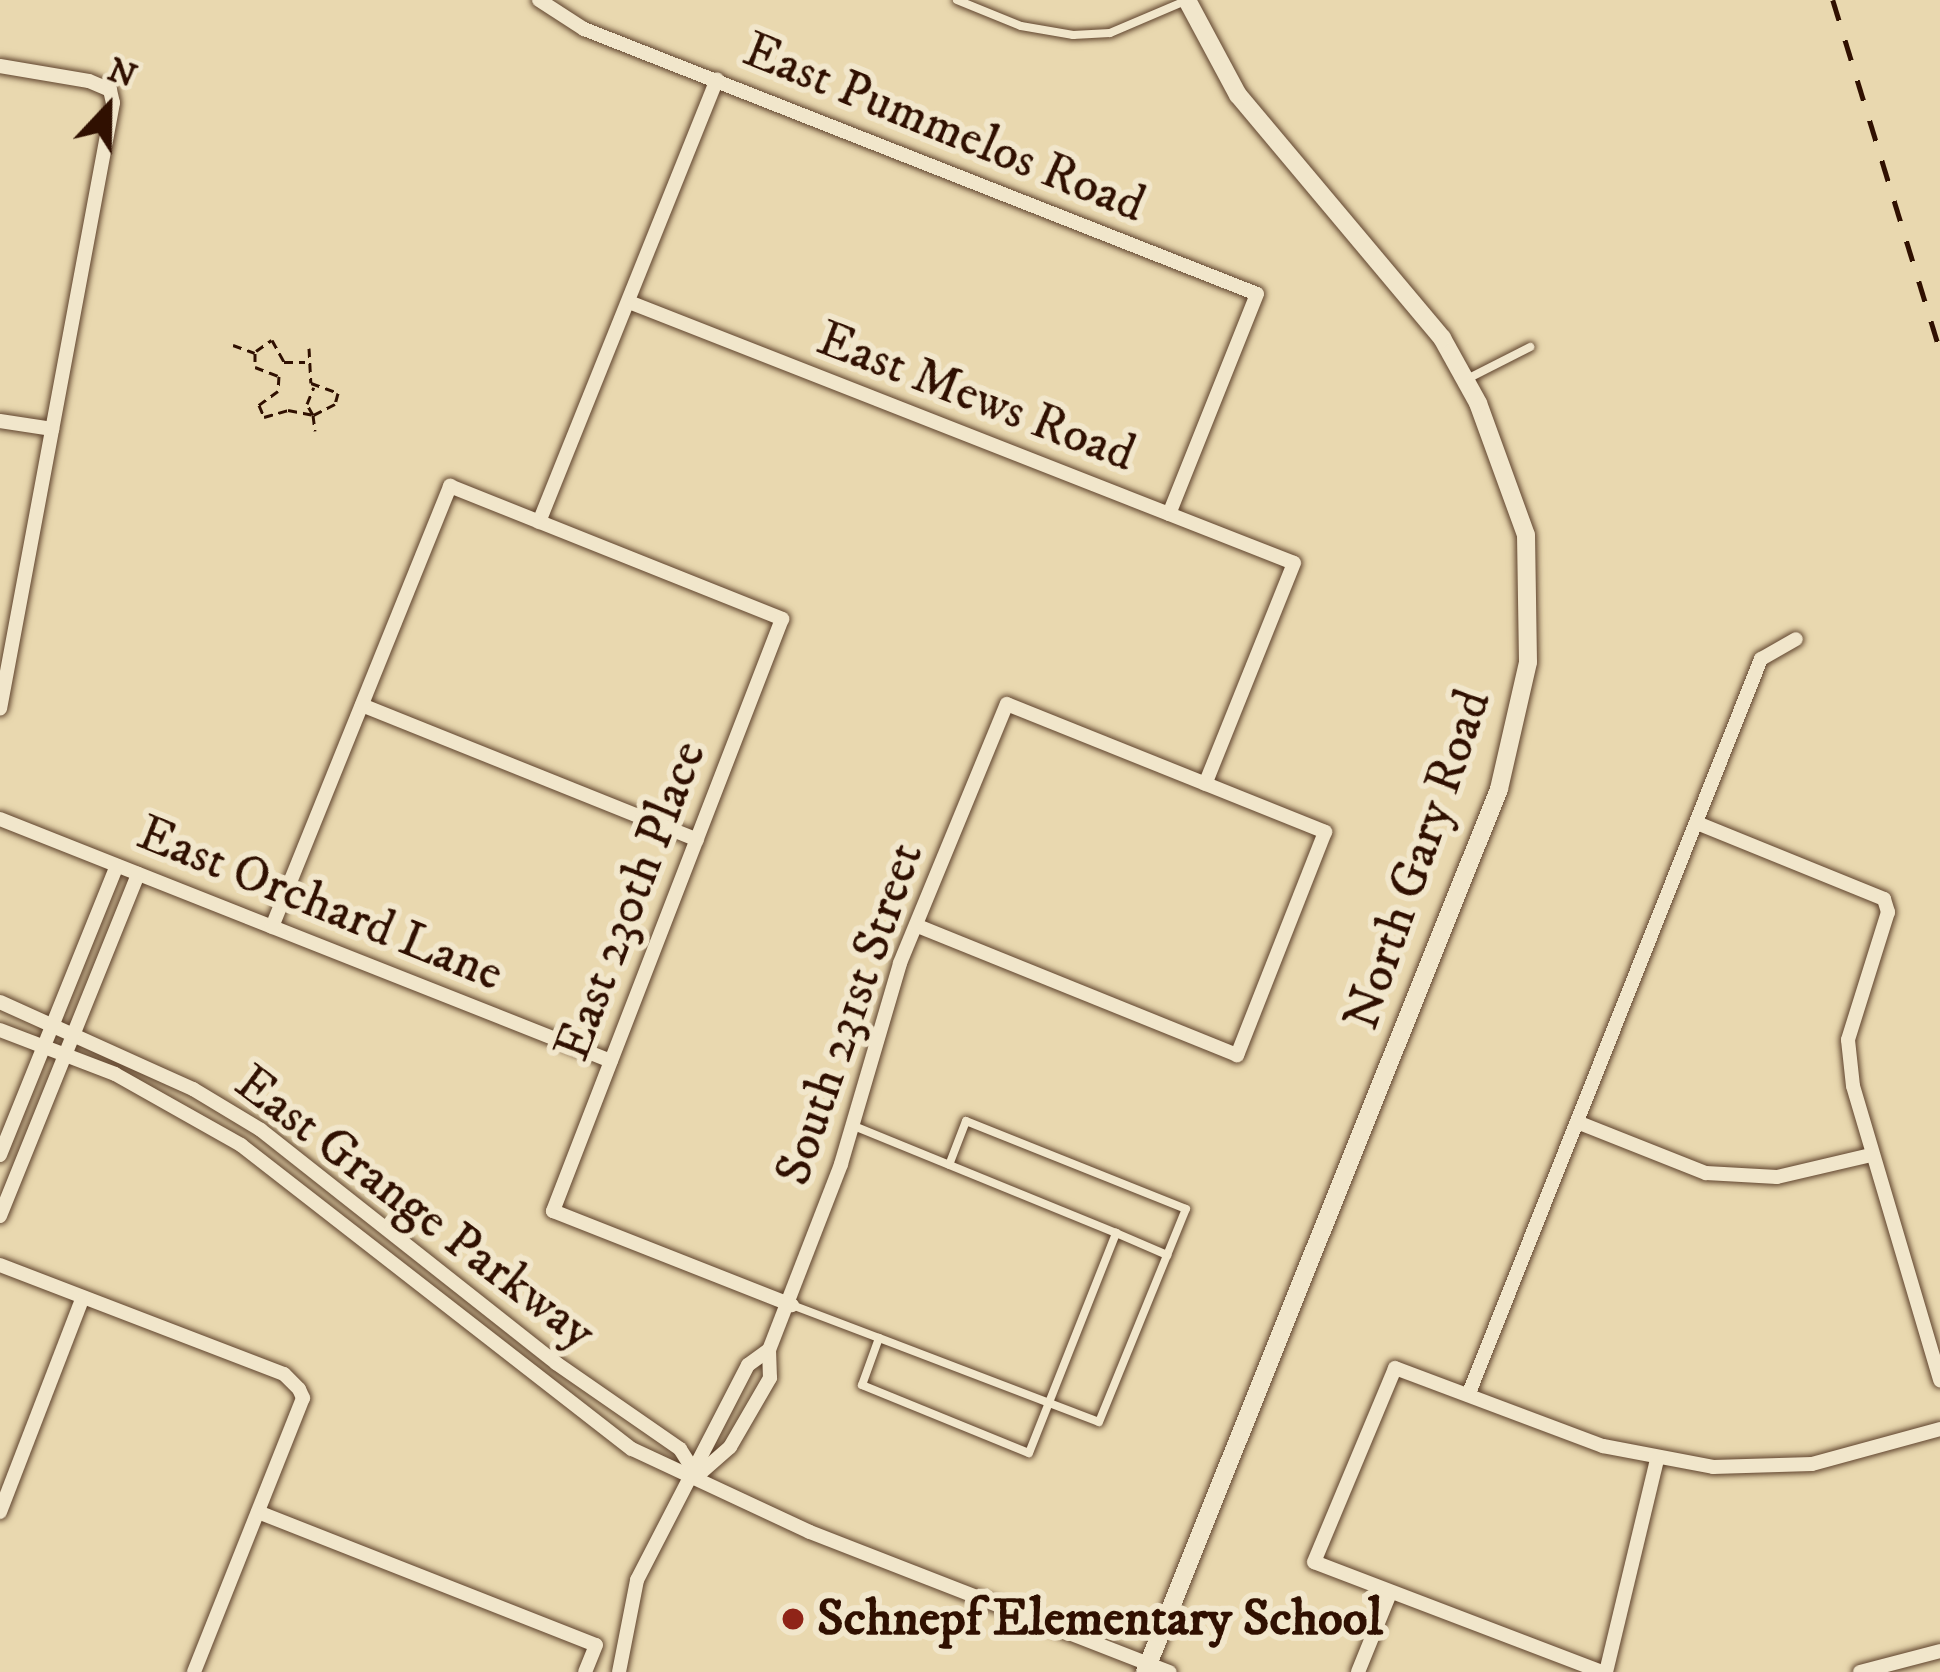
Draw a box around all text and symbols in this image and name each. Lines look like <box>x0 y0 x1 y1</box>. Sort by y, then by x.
street label: East Pummelos Road <box>734 20 1154 236</box>
north arrow <box>48 48 168 168</box>
text: N <box>101 50 142 98</box>
street label: East Mews Road <box>809 308 1143 486</box>
street label: North Gary Road <box>1331 682 1505 1038</box>
street label: East 230th Place <box>542 733 720 1069</box>
street label: East Orchard Lane <box>128 803 512 1005</box>
street label: South 231st Street <box>763 835 937 1193</box>
street label: East Grange Parkway <box>223 1053 607 1363</box>
place label: Schnepf Elementary School <box>817 1588 1383 1650</box>
marker: Schnepf Elementary School <box>780 1606 806 1632</box>

